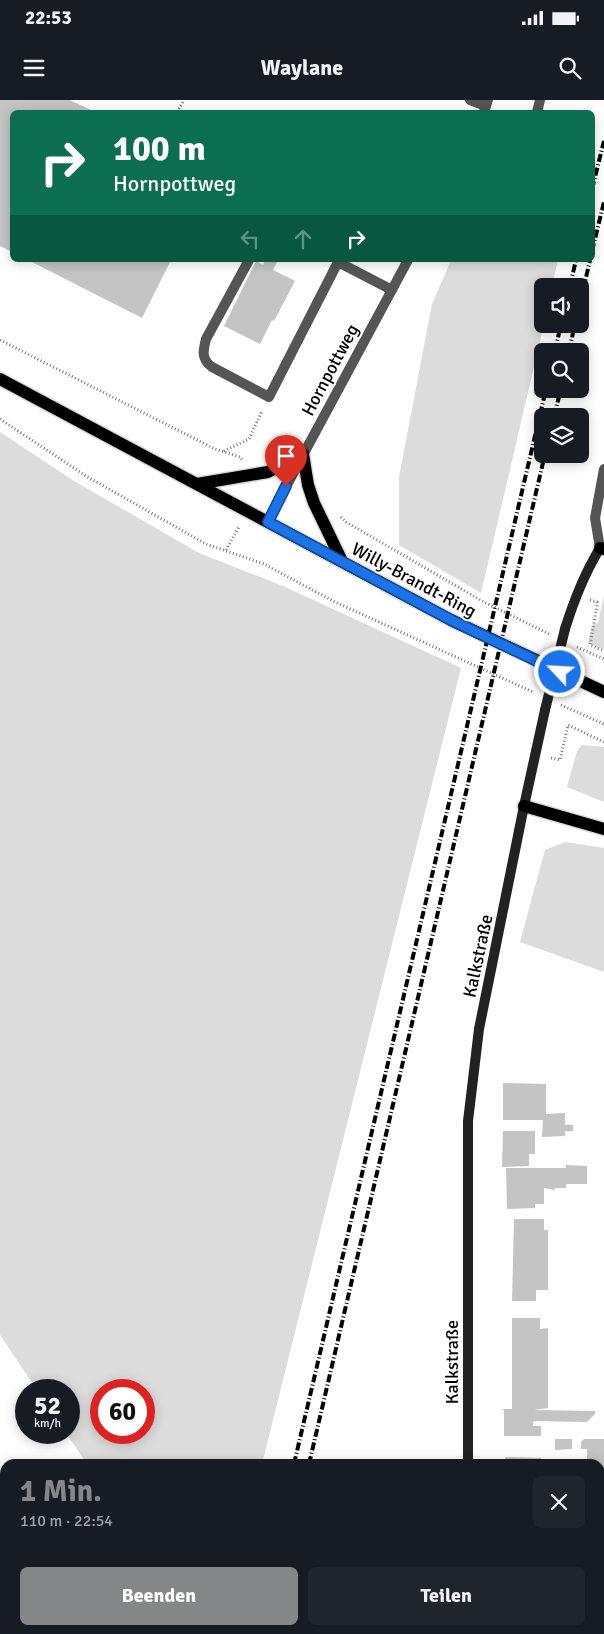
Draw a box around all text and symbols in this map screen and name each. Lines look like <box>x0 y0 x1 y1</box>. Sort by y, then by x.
text: 22:53 <box>25 6 72 30</box>
icon: menu <box>20 54 48 82</box>
text: Waylane <box>261 54 343 81</box>
icon: search <box>556 54 584 82</box>
text: 100 m <box>113 127 206 170</box>
icon: right <box>30 130 95 195</box>
text: Hornpottweg <box>113 170 236 197</box>
icon: left <box>236 225 264 253</box>
icon: ahead <box>289 225 317 253</box>
icon: right <box>342 225 370 253</box>
map controls <box>534 278 589 463</box>
button: sound <box>534 278 589 333</box>
street label: Hornpottweg <box>297 320 363 420</box>
button: search <box>534 343 589 398</box>
button: layers <box>534 408 589 463</box>
pin <box>265 435 307 486</box>
icon: arrive <box>272 442 300 470</box>
street label: Willy-Brandt-Ring <box>348 538 480 622</box>
position arrow <box>533 645 585 697</box>
street label: Kalkstraße <box>458 913 498 999</box>
street label: Kalkstraße <box>441 1320 463 1404</box>
speed limit sign: 60 <box>90 1379 155 1444</box>
text: 52 <box>34 1390 61 1421</box>
text: km/h <box>34 1416 61 1431</box>
text: 1 Min. <box>20 1473 102 1510</box>
button: close <box>533 1476 585 1528</box>
text: 110 m · 22:54 <box>20 1511 113 1531</box>
button: Beenden <box>20 1567 298 1625</box>
button: Teilen <box>308 1567 585 1625</box>

